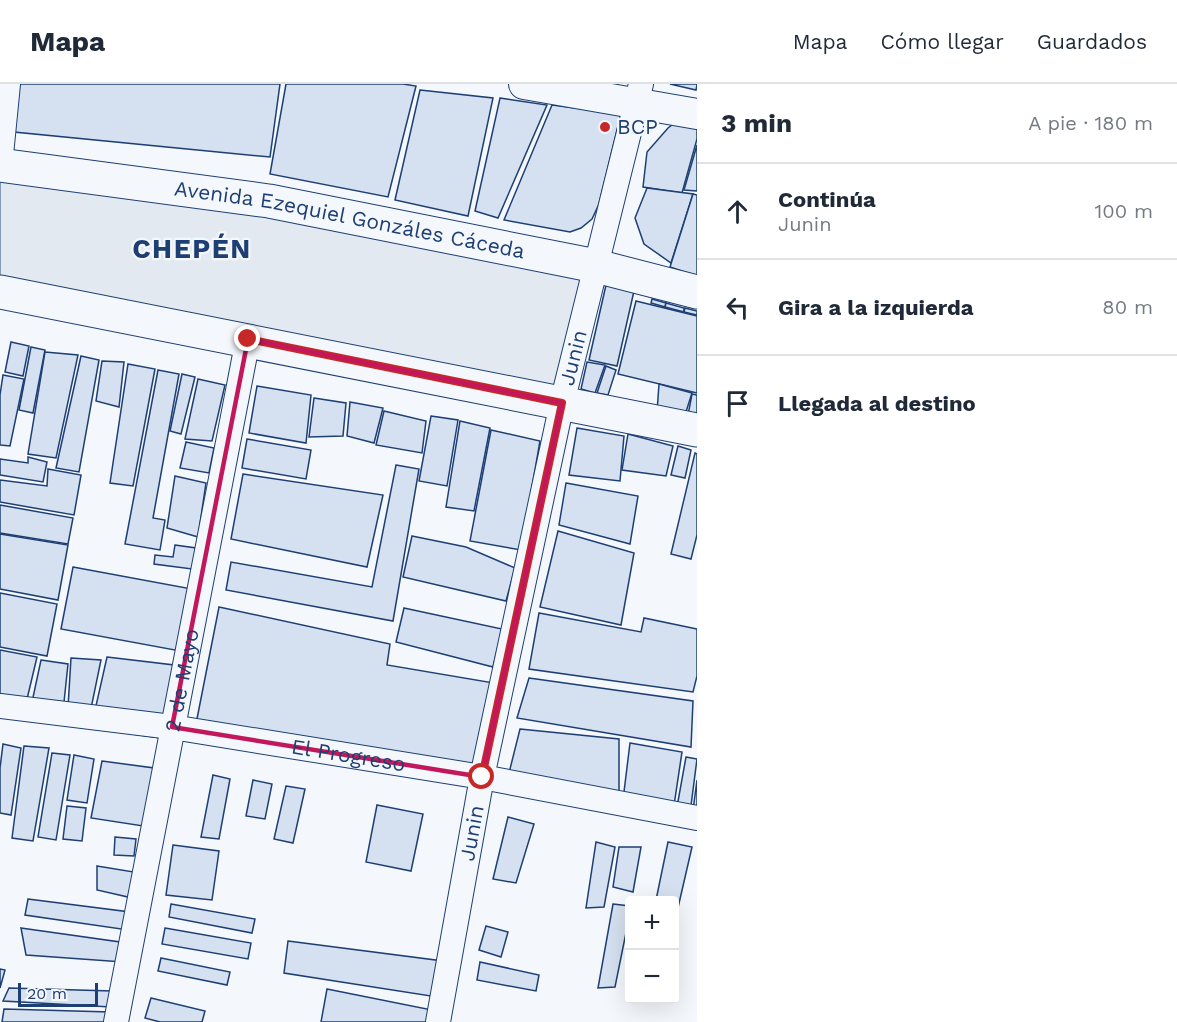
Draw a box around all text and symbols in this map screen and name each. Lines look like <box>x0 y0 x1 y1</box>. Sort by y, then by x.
text: Mapa <box>30 25 105 58</box>
text: Mapa <box>793 29 847 54</box>
text: Cómo llegar <box>880 29 1004 54</box>
text: Guardados <box>1037 29 1147 54</box>
text: 3 min <box>721 108 792 138</box>
text: A pie · 180 m <box>1028 111 1153 135</box>
place label: BCP <box>617 114 658 139</box>
marker: BCP <box>598 120 612 134</box>
street label: Avenida Ezequiel Gonzáles Cáceda <box>173 175 527 264</box>
text: Continúa <box>778 187 876 212</box>
icon: ahead <box>721 195 754 228</box>
text: 100 m <box>1094 199 1153 223</box>
text: Junin <box>778 212 832 236</box>
district label: CHEPÉN <box>132 233 252 265</box>
icon: left <box>721 291 754 324</box>
text: Gira a la izquierda <box>778 295 974 320</box>
text: 80 m <box>1102 295 1153 319</box>
route end <box>234 325 260 351</box>
street label: Junin <box>554 327 592 388</box>
icon: arrive <box>721 387 754 420</box>
text: Llegada al destino <box>778 391 976 416</box>
street label: 2 de Mayo <box>159 627 204 734</box>
street label: El Progreso <box>290 733 407 776</box>
route start <box>468 763 494 789</box>
street label: Junin <box>454 803 489 863</box>
map controls <box>625 896 679 1004</box>
button: + <box>625 896 679 950</box>
button: − <box>625 950 679 1004</box>
scale bar <box>18 980 98 1008</box>
text: 20 m <box>27 984 67 1003</box>

